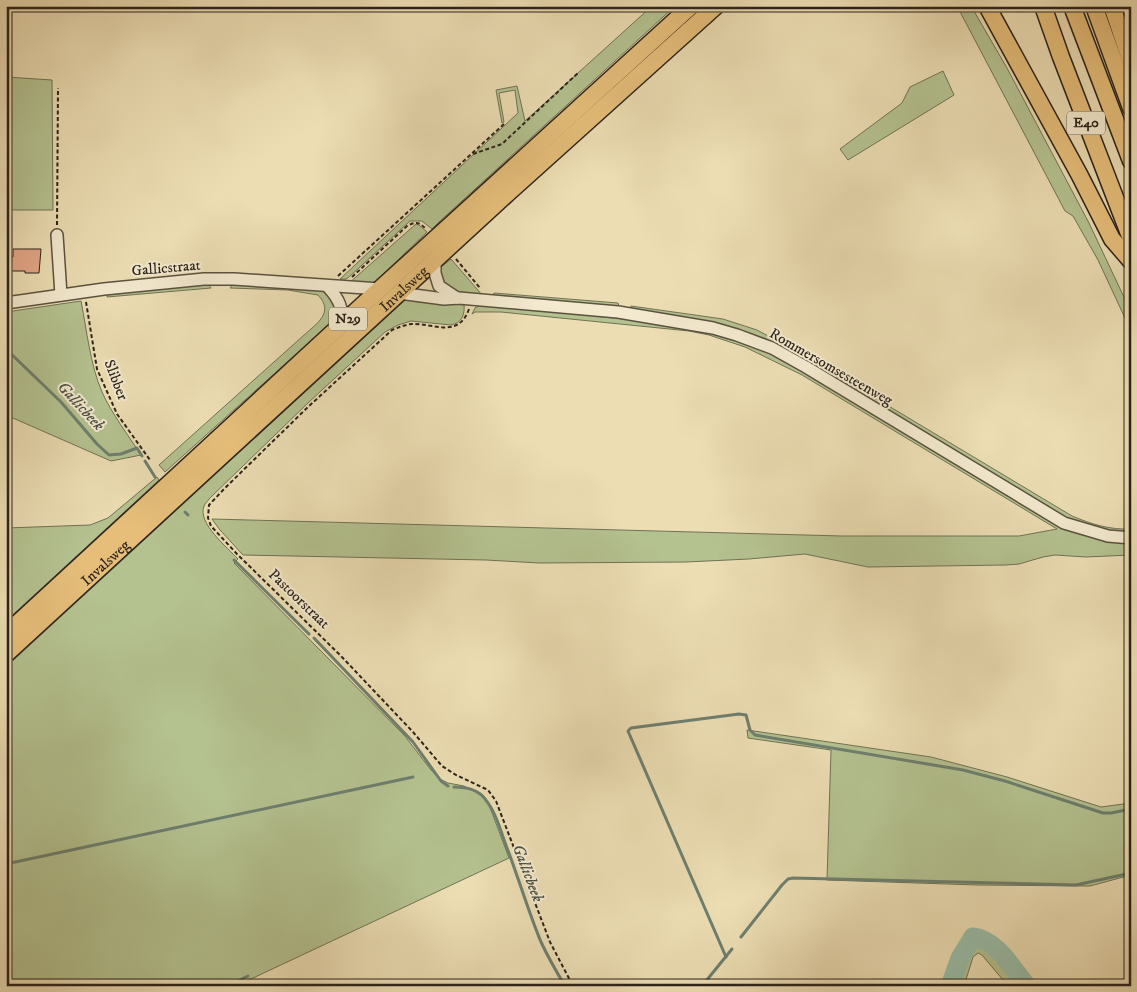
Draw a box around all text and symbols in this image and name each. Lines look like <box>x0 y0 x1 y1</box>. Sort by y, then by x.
road number: E40 <box>1067 112 1105 134</box>
street label: Gallicstraat <box>131 256 201 280</box>
street label: Invalsweg <box>375 261 433 316</box>
road number: N29 <box>329 308 367 330</box>
street label: Rommersomsesteenweg <box>766 324 897 410</box>
street label: Slibber <box>100 357 133 403</box>
water label: Gallicbeek <box>53 377 109 435</box>
street label: Invalsweg <box>77 535 134 590</box>
street label: Pastoorstraat <box>264 565 334 633</box>
water label: Gallicbeek <box>508 841 548 905</box>

